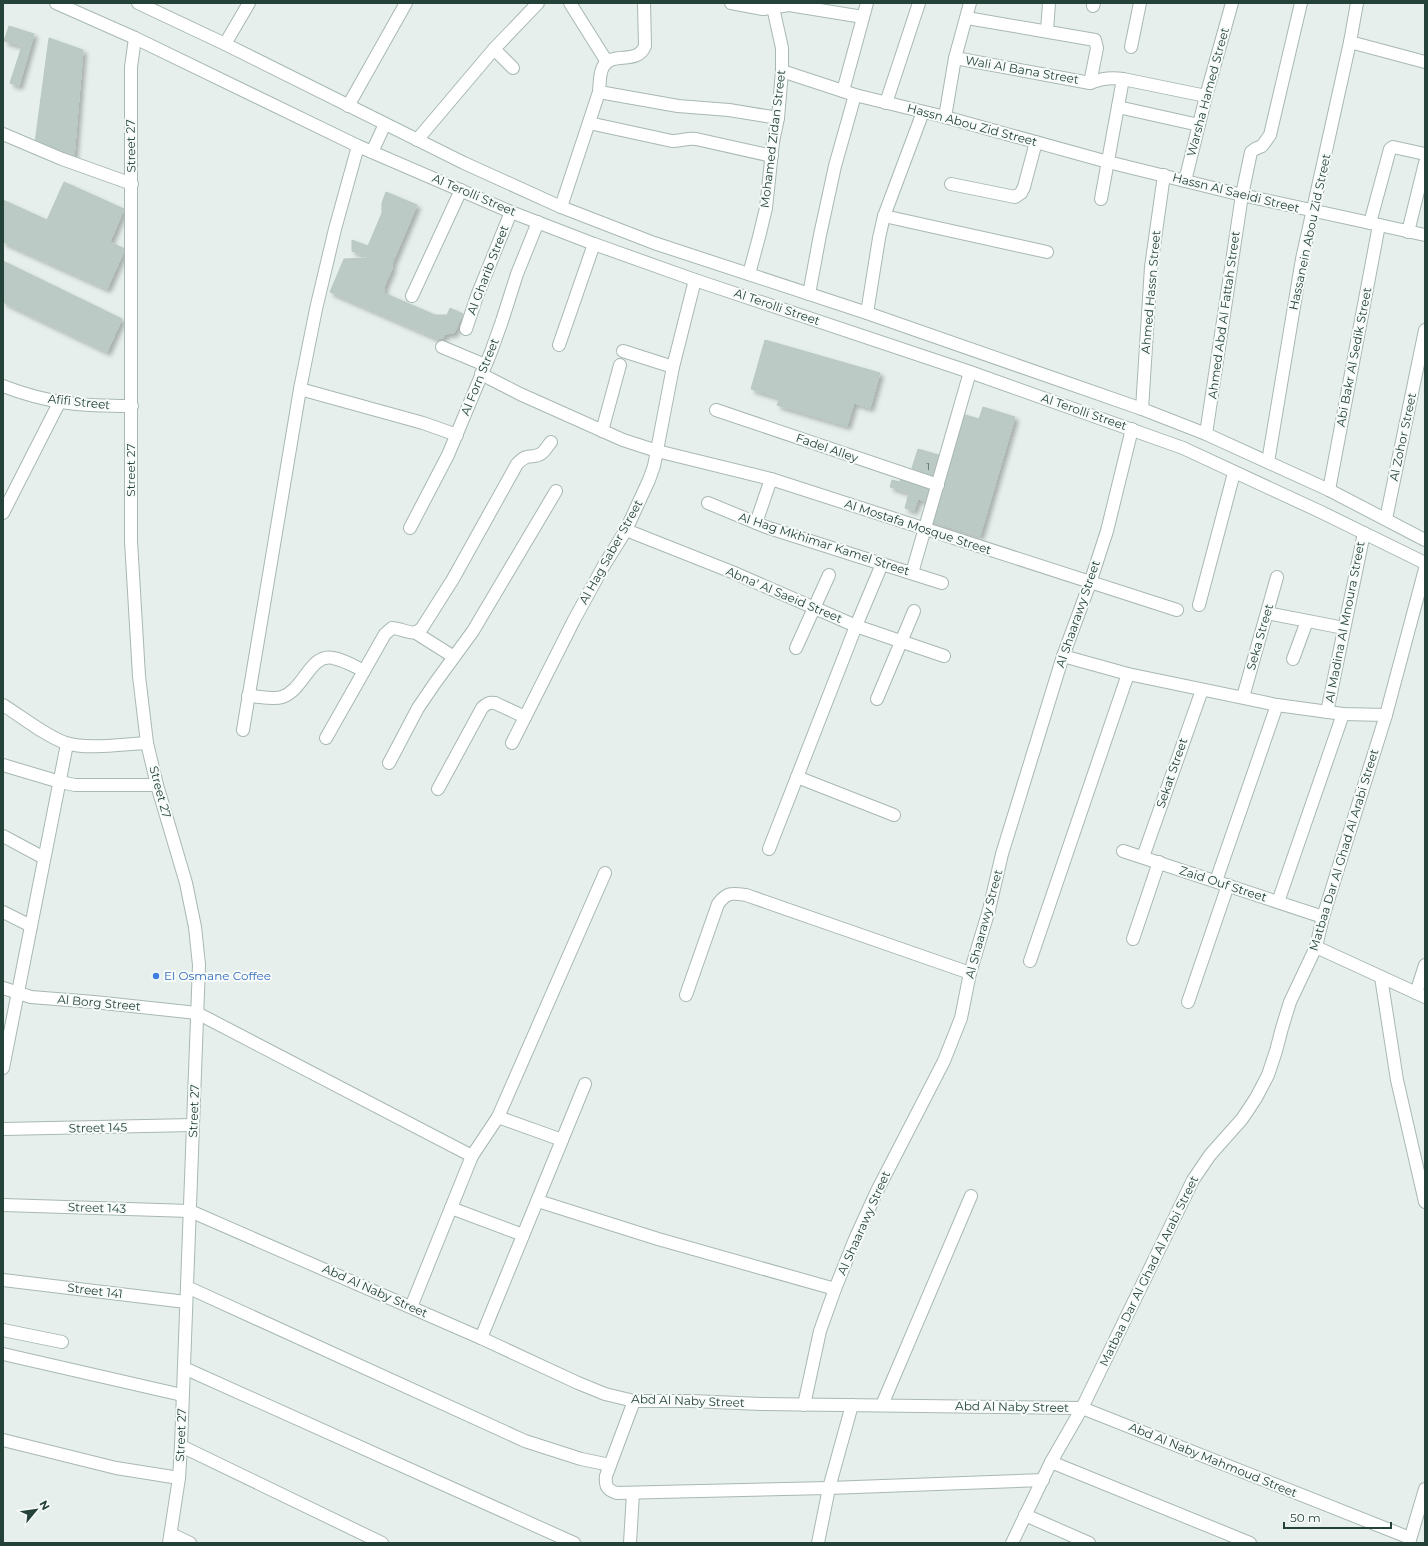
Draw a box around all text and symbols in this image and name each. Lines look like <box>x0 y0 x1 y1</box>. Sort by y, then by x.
street label: Warsha Hamed Street <box>1183 26 1232 158</box>
street label: Wali Al Bana Street <box>964 52 1080 87</box>
street label: Mohamed Zidan Street <box>757 69 788 209</box>
street label: Hassn Abou Zid Street <box>906 100 1039 149</box>
street label: Street 27 <box>123 119 138 173</box>
street label: Hassanein Abou Zid Street <box>1286 152 1333 311</box>
street label: Hassn Al Saeidi Street <box>1171 169 1301 216</box>
street label: Al Terolli Street <box>430 170 519 219</box>
street label: Al Gharib Street <box>464 223 512 317</box>
street label: Ahmed Hassn Street <box>1138 229 1163 354</box>
street label: Ahmed Abd Al Fattah Street <box>1204 230 1243 400</box>
street label: Al Terolli Street <box>732 285 822 328</box>
street label: Abi Bakr Al Sedik Street <box>1333 286 1374 428</box>
street label: Al Forn Street <box>457 336 502 418</box>
street label: Al Terolli Street <box>1039 390 1129 433</box>
street label: Afifi Street <box>47 391 111 412</box>
street label: Al Zohor Street <box>1386 391 1419 482</box>
street label: Fadel Alley <box>794 430 861 465</box>
street label: Street 27 <box>123 443 138 497</box>
house number: 1 <box>926 460 930 473</box>
street label: Al Mostafa Mosque Street <box>843 496 994 557</box>
street label: Al Hag Saber Street <box>576 497 646 607</box>
street label: Al Hag Mkhimar Kamel Street <box>737 509 912 578</box>
street label: Al Madina Al Mnoura Street <box>1321 540 1368 704</box>
street label: Al Shaarawy Street <box>1052 558 1103 669</box>
street label: Abna' Al Saeid Street <box>724 563 845 626</box>
street label: Seka Street <box>1243 602 1276 672</box>
street label: Sekat Street <box>1153 736 1191 810</box>
street label: Matbaa Dar Al Ghad Al Arabi Street <box>1306 747 1381 953</box>
street label: Street 27 <box>146 764 175 820</box>
street label: Zaid Ouf Street <box>1178 862 1269 905</box>
street label: Al Shaarawy Street <box>962 868 1005 980</box>
place label: El Osmane Coffee <box>164 968 271 983</box>
marker: El Osmane Coffee <box>151 971 161 981</box>
street label: Al Borg Street <box>57 991 142 1014</box>
street label: Street 27 <box>185 1084 202 1138</box>
street label: Street 145 <box>69 1119 128 1136</box>
street label: Al Shaarawy Street <box>834 1168 893 1277</box>
street label: Matbaa Dar Al Ghad Al Arabi Street <box>1096 1173 1201 1369</box>
street label: Street 143 <box>68 1199 127 1216</box>
street label: Abd Al Naby Street <box>320 1261 430 1321</box>
street label: Street 141 <box>66 1280 124 1301</box>
street label: Abd Al Naby Street <box>631 1391 745 1410</box>
street label: Abd Al Naby Street <box>955 1398 1069 1415</box>
street label: Street 27 <box>172 1408 189 1462</box>
street label: Abd Al Naby Mahmoud Street <box>1127 1419 1300 1500</box>
north arrow <box>16 1490 56 1530</box>
text: N <box>36 1498 53 1512</box>
scale bar <box>1284 1504 1391 1530</box>
text: 50 m <box>1290 1510 1321 1525</box>

